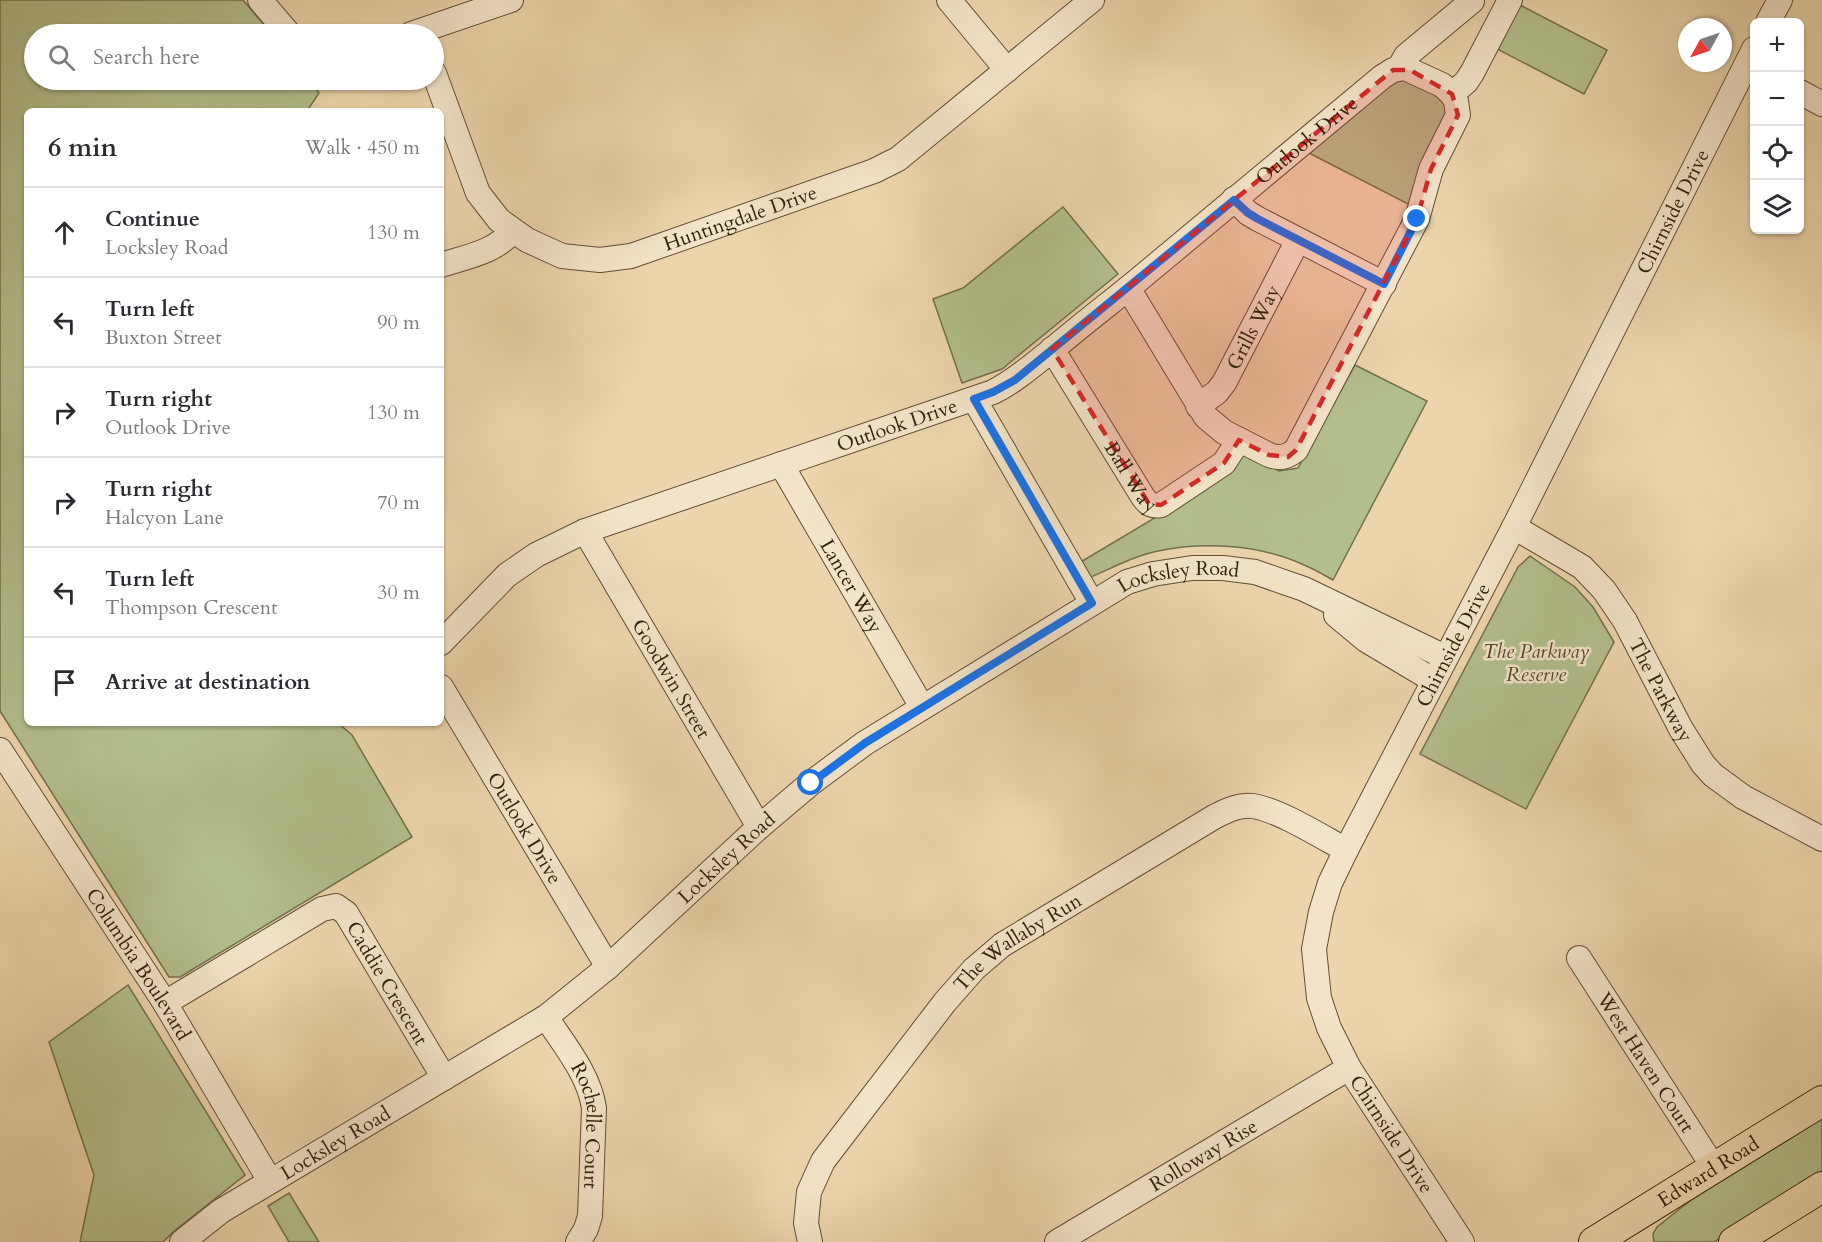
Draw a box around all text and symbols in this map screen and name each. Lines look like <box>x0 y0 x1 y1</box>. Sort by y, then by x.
north arrow <box>1678 18 1732 72</box>
map controls <box>1750 18 1804 234</box>
button: + <box>1750 18 1804 72</box>
search box <box>24 24 444 90</box>
icon: search <box>45 41 78 74</box>
text: Search here <box>93 42 200 72</box>
button: − <box>1750 72 1804 126</box>
street label: Outlook Drive <box>1250 90 1364 191</box>
button: locate <box>1750 126 1804 180</box>
text: 6 min <box>48 130 117 165</box>
text: Walk · 450 m <box>305 134 420 161</box>
street label: Chirnside Drive <box>1630 145 1716 279</box>
street label: Huntingdale Drive <box>660 179 821 258</box>
button: layers <box>1750 180 1804 234</box>
text: Continue <box>105 204 200 234</box>
route end <box>1403 205 1429 231</box>
icon: ahead <box>48 216 81 249</box>
text: 130 m <box>367 219 420 246</box>
text: Locksley Road <box>105 234 229 261</box>
street label: Grills Way <box>1220 280 1287 374</box>
text: Turn left <box>105 294 194 324</box>
icon: left <box>48 306 81 339</box>
text: 90 m <box>377 309 420 336</box>
text: Buxton Street <box>105 324 221 351</box>
text: Turn right <box>105 384 212 414</box>
street label: Outlook Drive <box>833 392 961 458</box>
icon: right <box>48 396 81 429</box>
text: 130 m <box>367 399 420 426</box>
text: Outlook Drive <box>105 414 231 441</box>
street label: Ball Way <box>1098 436 1161 519</box>
text: Turn right <box>105 474 212 504</box>
icon: right <box>48 486 81 519</box>
text: 70 m <box>377 489 420 516</box>
text: Halcyon Lane <box>105 504 224 531</box>
street label: Lancer Way <box>813 534 889 638</box>
street label: Locksley Road <box>1112 555 1241 599</box>
text: Turn left <box>105 564 194 594</box>
icon: left <box>48 576 81 609</box>
street label: Chirnside Drive <box>1410 578 1497 712</box>
text: 30 m <box>377 579 420 606</box>
text: Thompson Crescent <box>105 594 278 621</box>
street label: Goodwin Street <box>625 614 717 744</box>
street label: The Parkway <box>1622 634 1699 748</box>
park label: The Parkway Reserve <box>1483 638 1590 688</box>
icon: arrive <box>48 666 81 699</box>
text: Arrive at destination <box>105 667 310 697</box>
street label: Outlook Drive <box>481 767 568 889</box>
route start <box>797 769 823 795</box>
street label: Locksley Road <box>672 806 781 910</box>
street label: Columbia Boulevard <box>80 883 197 1046</box>
street label: The Wallaby Run <box>948 887 1087 997</box>
street label: Caddie Crescent <box>340 916 435 1051</box>
street label: West Haven Court <box>1590 986 1701 1138</box>
street label: Rochelle Court <box>564 1057 607 1190</box>
street label: Chirnside Drive <box>1343 1070 1440 1199</box>
street label: Locksley Road <box>276 1100 396 1186</box>
street label: Rolloway Rise <box>1144 1113 1262 1198</box>
street label: Edward Road <box>1652 1130 1765 1214</box>

